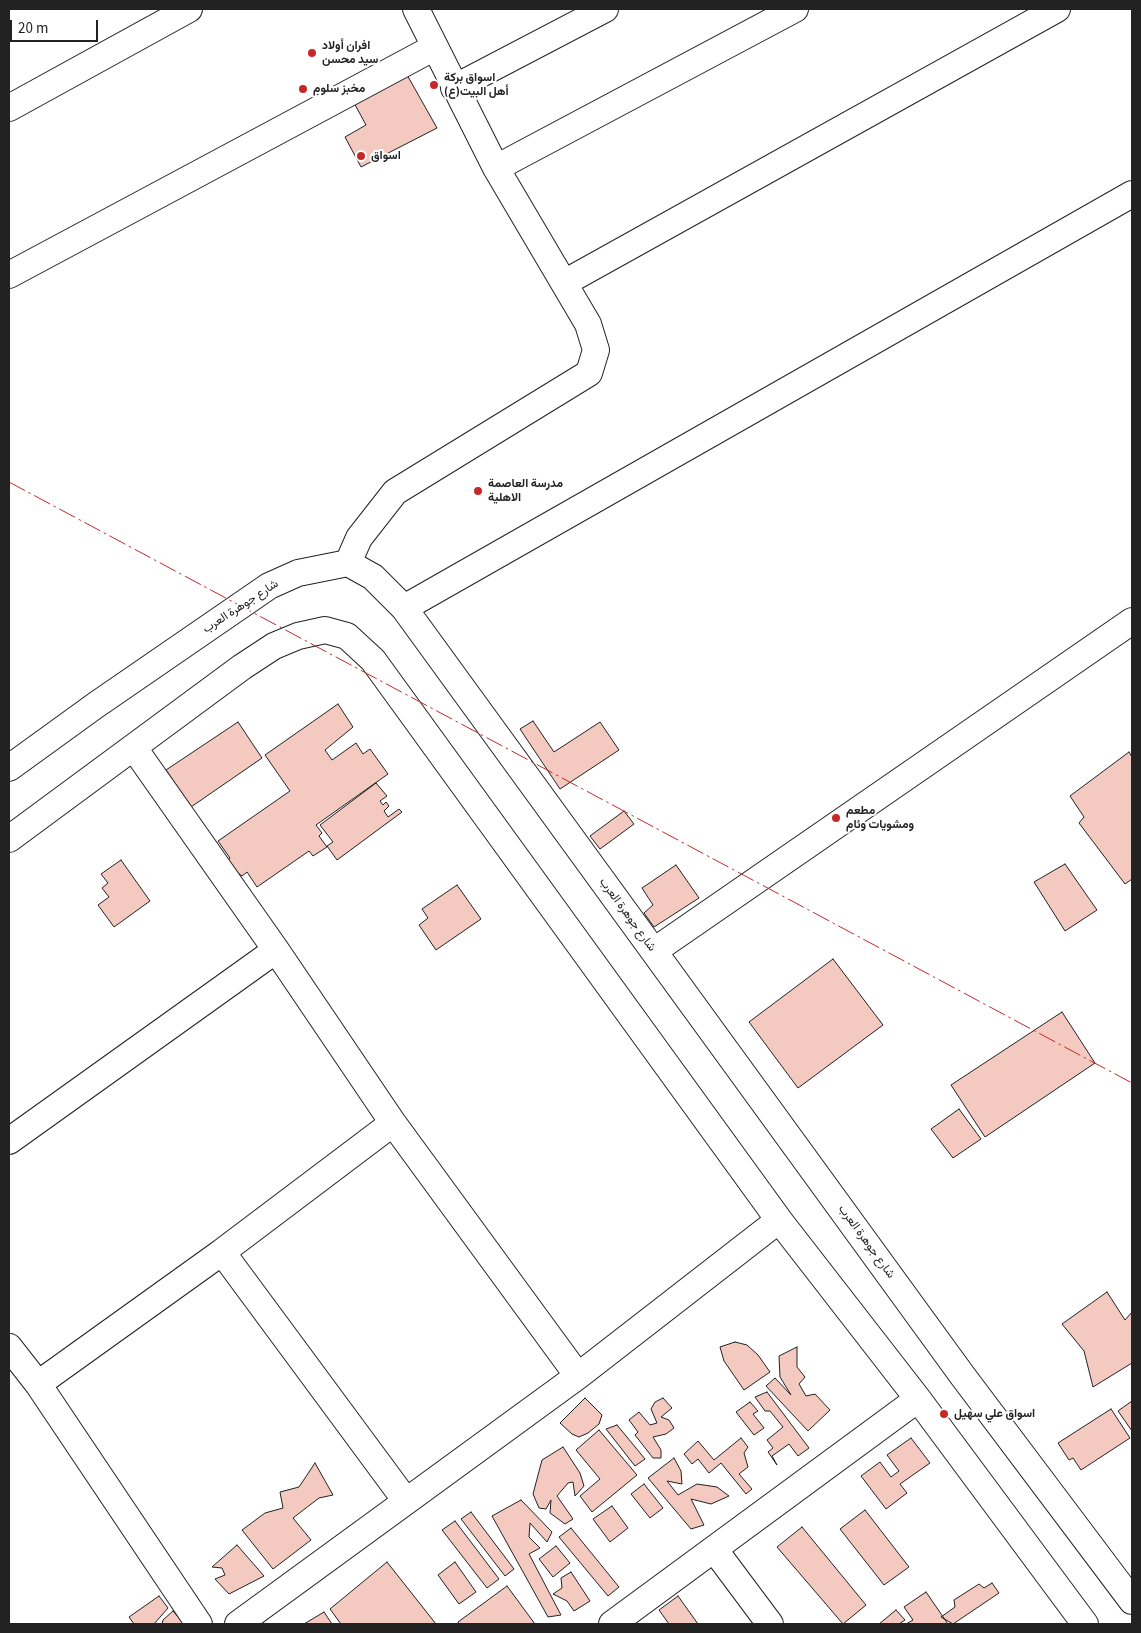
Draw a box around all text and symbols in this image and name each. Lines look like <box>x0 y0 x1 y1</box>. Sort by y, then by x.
scale bar <box>12 10 100 42</box>
text: 20 m <box>18 18 48 39</box>
place label: افران أولاد سيد محسن <box>322 39 378 67</box>
marker: افران أولاد سيد محسن <box>306 47 318 59</box>
place label: اسواق بركة أهل البيت(ع) <box>444 71 509 99</box>
marker: اسواق بركة أهل البيت(ع) <box>428 79 440 91</box>
place label: مخبز سلوم <box>313 82 365 96</box>
marker: مخبز سلوم <box>297 83 309 95</box>
place label: اسواق <box>371 149 401 163</box>
marker: اسواق <box>355 150 367 162</box>
place label: مدرسة العاصمة الاهلية <box>488 477 563 505</box>
marker: مدرسة العاصمة الاهلية <box>472 485 484 497</box>
street label: شارع جوهرة العرب <box>200 577 282 637</box>
place label: مطعم ومشويات وئام <box>846 804 914 832</box>
marker: مطعم ومشويات وئام <box>830 812 842 824</box>
street label: شارع جوهرة العرب <box>596 875 658 955</box>
street label: شارع جوهرة العرب <box>835 1202 897 1282</box>
place label: اسواق علي سهيل <box>954 1407 1035 1421</box>
marker: اسواق علي سهيل <box>938 1408 950 1420</box>

